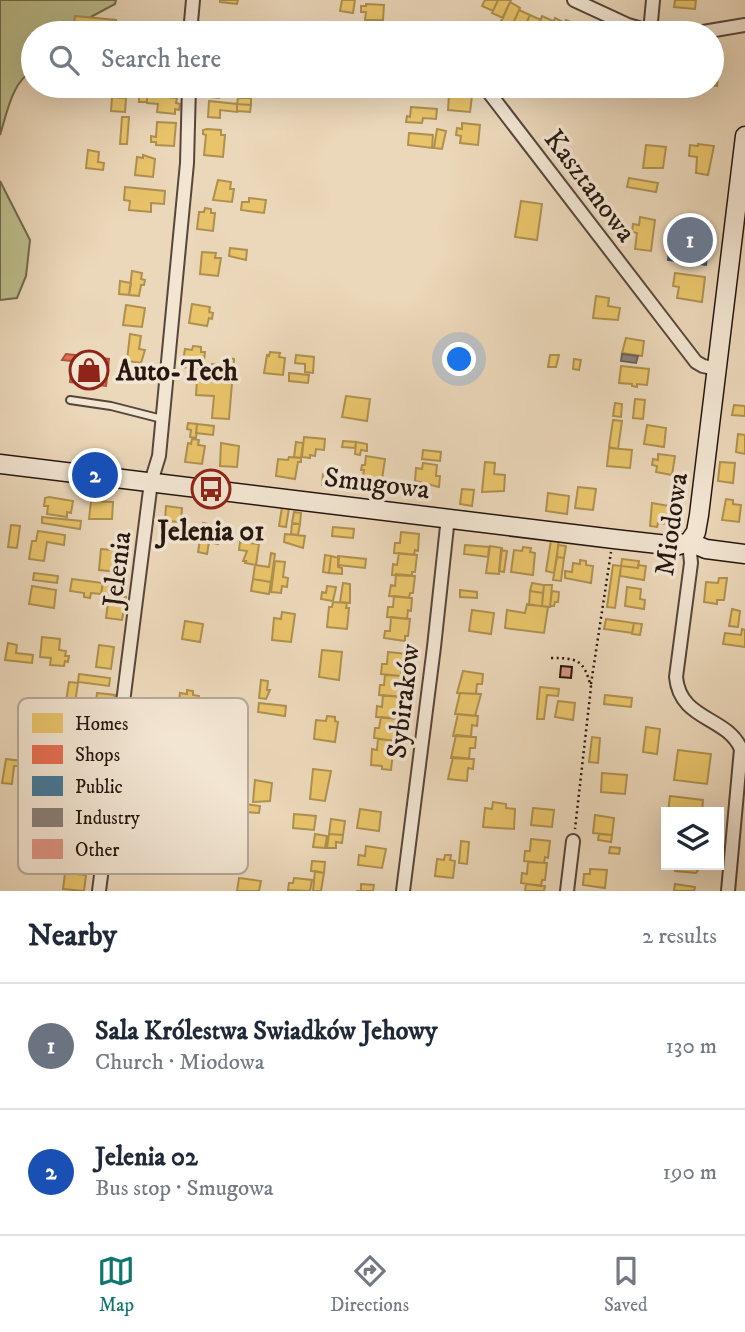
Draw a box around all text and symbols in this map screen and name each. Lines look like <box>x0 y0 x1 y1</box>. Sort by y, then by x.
search box <box>21 21 724 98</box>
icon: search <box>45 41 83 79</box>
text: Search here <box>101 43 221 76</box>
street label: Kasztanowa <box>536 123 644 249</box>
pin: 1 <box>667 214 713 266</box>
your location <box>442 342 476 376</box>
shop icon: Auto-Tech <box>68 349 110 391</box>
place label: Auto-Tech <box>115 354 238 389</box>
pin: 2 <box>72 449 118 501</box>
street label: Smugowa <box>322 460 432 507</box>
bus stop icon: Jelenia 01 <box>190 468 232 510</box>
street label: Miodowa <box>647 470 696 578</box>
place label: Jelenia 01 <box>154 514 265 549</box>
street label: Jelenia <box>95 529 139 612</box>
street label: Sybiraków <box>379 642 428 761</box>
legend <box>18 698 248 874</box>
text: Homes <box>75 713 128 736</box>
text: Shops <box>75 744 120 767</box>
text: Public <box>75 776 123 799</box>
text: Industry <box>75 807 141 830</box>
map controls <box>661 807 724 870</box>
button: layers <box>661 807 724 870</box>
text: Other <box>75 839 119 862</box>
text: Nearby <box>28 918 117 955</box>
text: 2 results <box>642 922 717 951</box>
text: Sala Królestwa Swiadków Jehowy <box>95 1015 437 1048</box>
text: 1 <box>47 1032 55 1061</box>
text: 130 m <box>665 1032 717 1061</box>
text: Church · Miodowa <box>95 1048 264 1077</box>
text: Jelenia 02 <box>95 1141 198 1174</box>
text: 2 <box>45 1158 57 1187</box>
text: 190 m <box>663 1158 717 1187</box>
text: Bus stop · Smugowa <box>95 1174 274 1203</box>
tab: Map <box>97 1252 135 1317</box>
tab: Directions <box>330 1252 409 1317</box>
tab: Saved <box>604 1252 648 1317</box>

